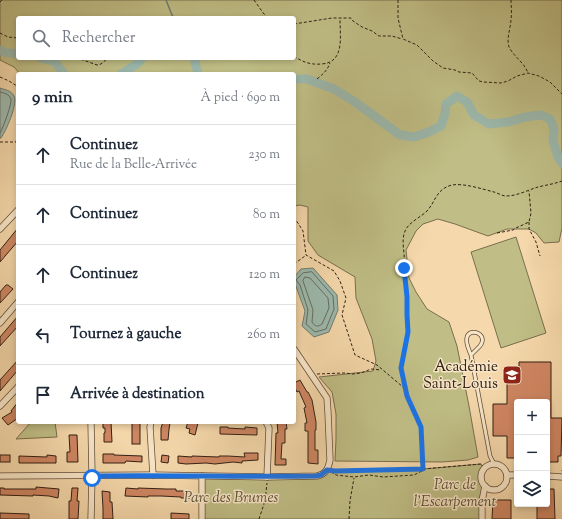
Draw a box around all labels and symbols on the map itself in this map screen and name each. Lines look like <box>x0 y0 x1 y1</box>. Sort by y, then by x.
route end <box>395 259 413 277</box>
place label: Académie Saint-Louis <box>423 357 498 395</box>
school or university icon: Académie Saint-Louis <box>501 364 523 386</box>
route start <box>83 469 101 487</box>
park label: Parc de l'Escarpement <box>414 475 497 513</box>
park label: Parc des Brumes <box>184 488 278 509</box>

